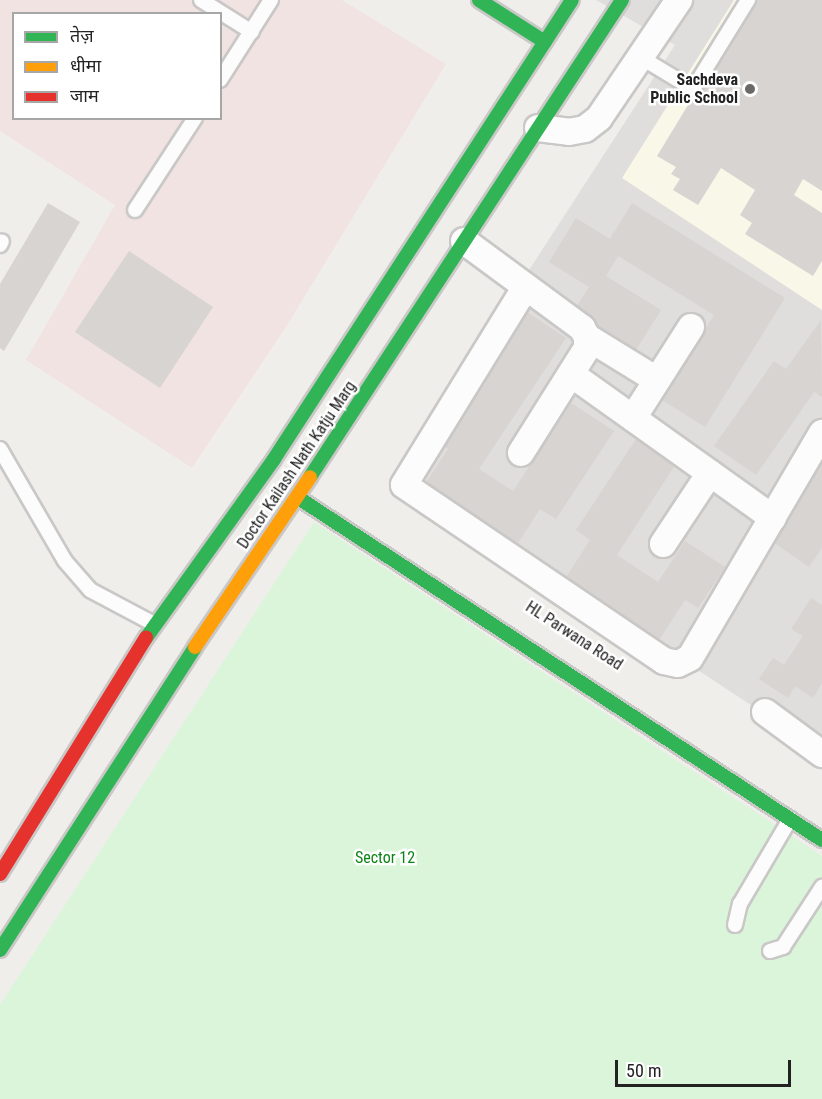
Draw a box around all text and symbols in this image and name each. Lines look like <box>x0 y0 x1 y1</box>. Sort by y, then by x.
legend <box>12 12 222 120</box>
text: तेज़ <box>70 25 94 46</box>
text: धीमा <box>70 55 101 76</box>
place label: Sachdeva Public School <box>650 70 738 108</box>
marker: Sachdeva Public School <box>743 82 757 96</box>
text: जाम <box>70 85 99 106</box>
street label: Doctor Kailash Nath Katju Marg <box>234 378 360 552</box>
street label: HL Parwana Road <box>522 597 626 675</box>
park label: Sector 12 <box>355 848 415 868</box>
scale bar <box>618 1048 794 1086</box>
text: 50 m <box>626 1060 661 1081</box>

